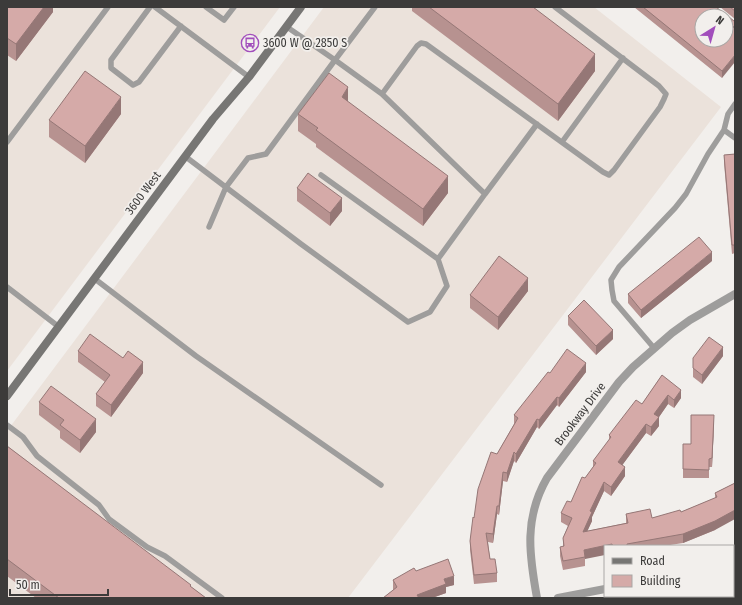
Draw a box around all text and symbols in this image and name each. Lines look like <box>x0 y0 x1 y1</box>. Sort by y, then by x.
north arrow <box>694 8 734 48</box>
text: N <box>713 13 726 28</box>
bus stop icon: 3600 W @ 2850 S <box>240 33 260 53</box>
place label: 3600 W @ 2850 S <box>263 36 347 50</box>
street label: 3600 West <box>122 169 164 217</box>
street label: Brookway Drive <box>552 380 608 448</box>
legend <box>604 545 734 597</box>
text: Road <box>640 554 665 568</box>
scale bar <box>10 571 108 597</box>
text: Building <box>640 574 681 588</box>
text: 50 m <box>16 578 40 592</box>

